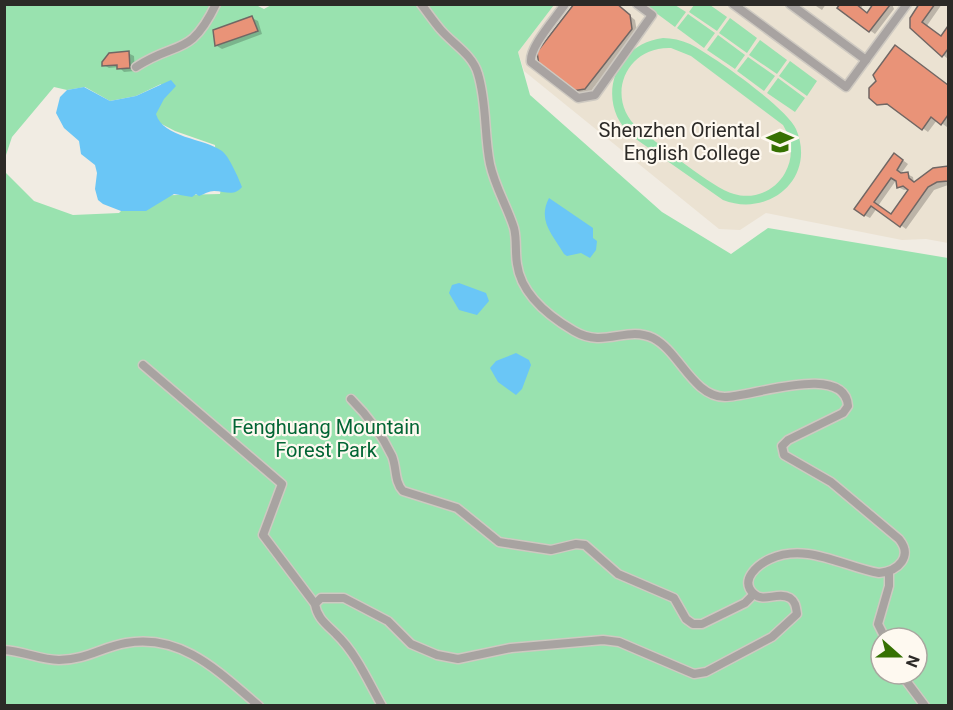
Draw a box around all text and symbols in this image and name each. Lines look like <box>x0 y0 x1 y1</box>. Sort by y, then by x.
place label: Shenzhen Oriental English College <box>599 118 760 165</box>
school or university icon: Shenzhen Oriental English College <box>765 127 795 157</box>
park label: Fenghuang Mountain Forest Park <box>232 415 420 462</box>
north arrow <box>869 626 929 686</box>
text: N <box>902 653 923 670</box>

